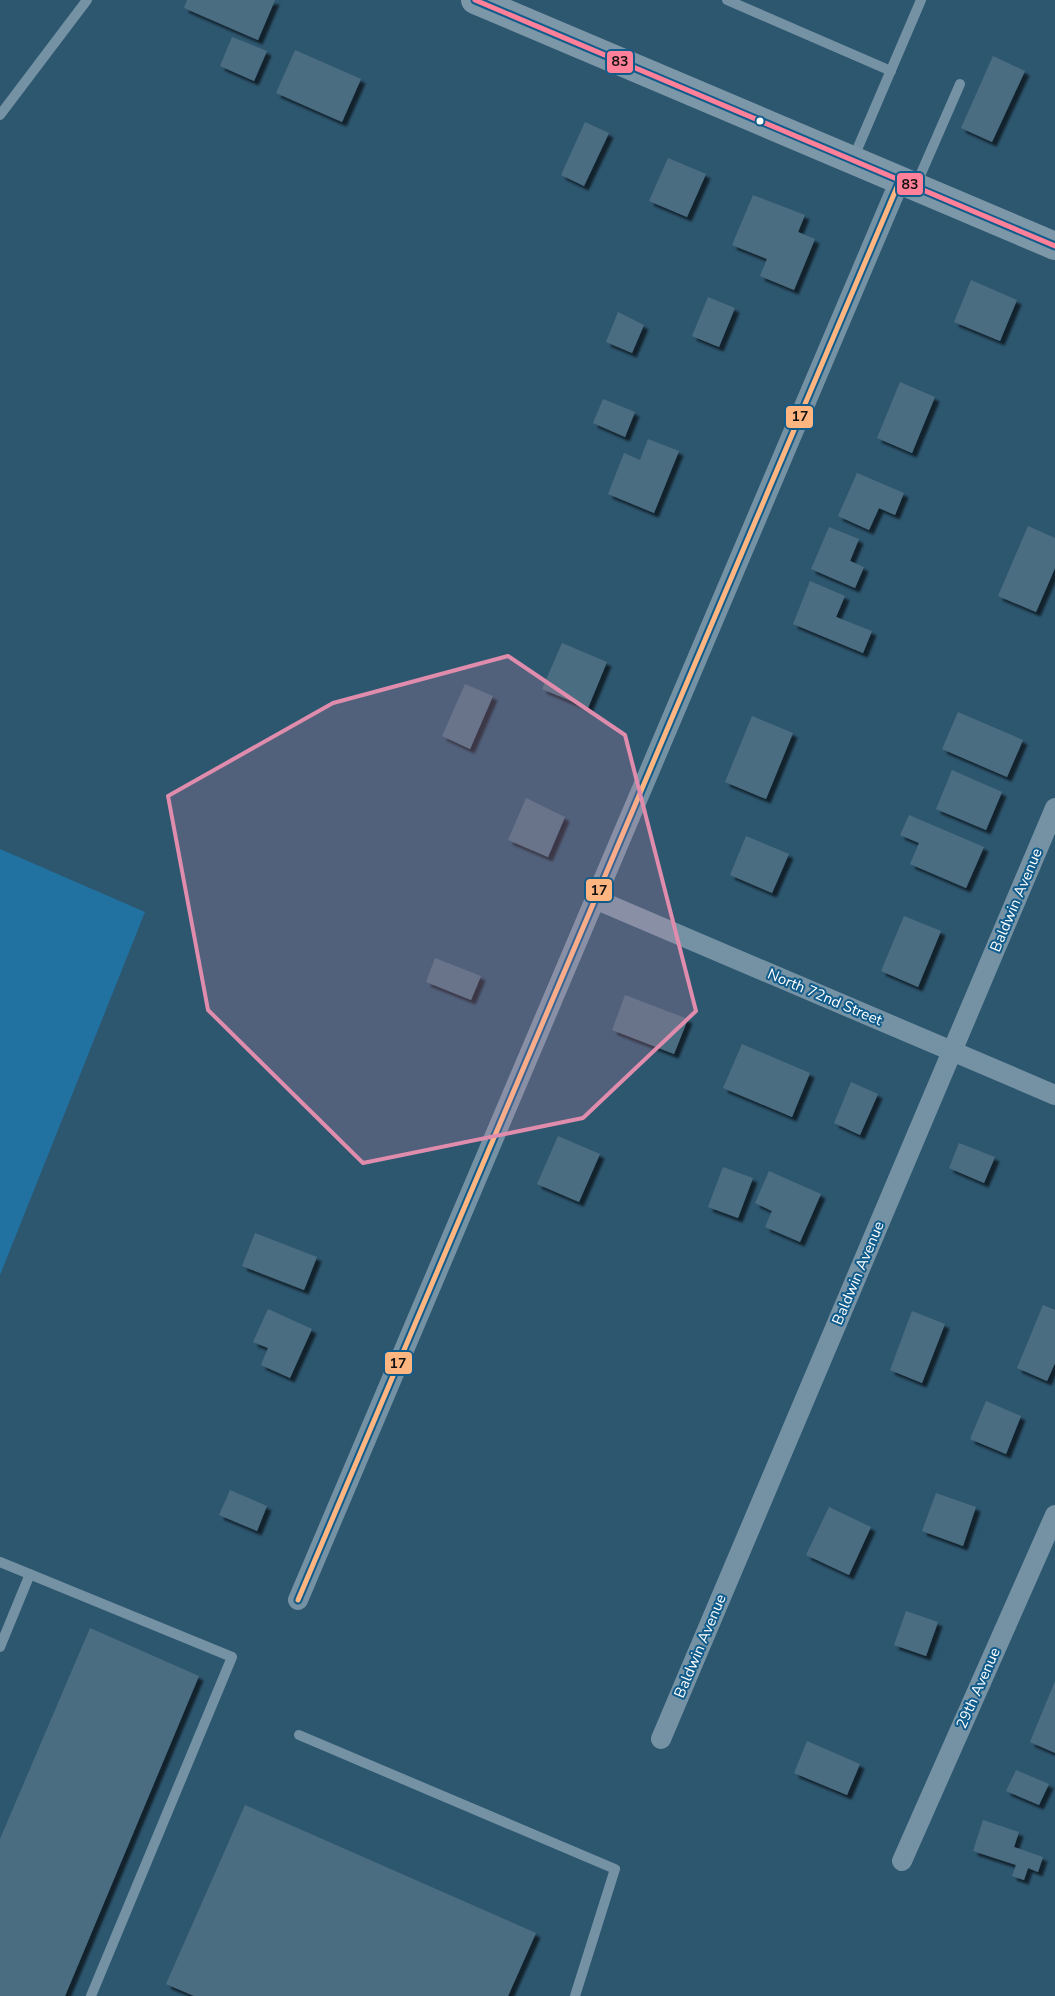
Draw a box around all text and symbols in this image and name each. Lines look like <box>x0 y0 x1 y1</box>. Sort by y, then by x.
line badge: 83 <box>606 50 634 74</box>
text: 83 <box>612 52 628 71</box>
unlabelled marker <box>755 116 765 126</box>
line badge: 83 <box>896 172 924 196</box>
text: 83 <box>902 175 918 194</box>
line badge: 17 <box>785 405 814 429</box>
text: 17 <box>792 407 808 426</box>
street label: Baldwin Avenue <box>985 845 1047 955</box>
line badge: 17 <box>585 878 613 902</box>
text: 17 <box>591 881 607 900</box>
street label: North 72nd Street <box>765 964 886 1031</box>
street label: Baldwin Avenue <box>827 1218 889 1328</box>
line badge: 17 <box>384 1351 413 1375</box>
text: 17 <box>390 1354 406 1373</box>
street label: Baldwin Avenue <box>669 1591 731 1701</box>
street label: 29th Avenue <box>951 1644 1005 1732</box>

